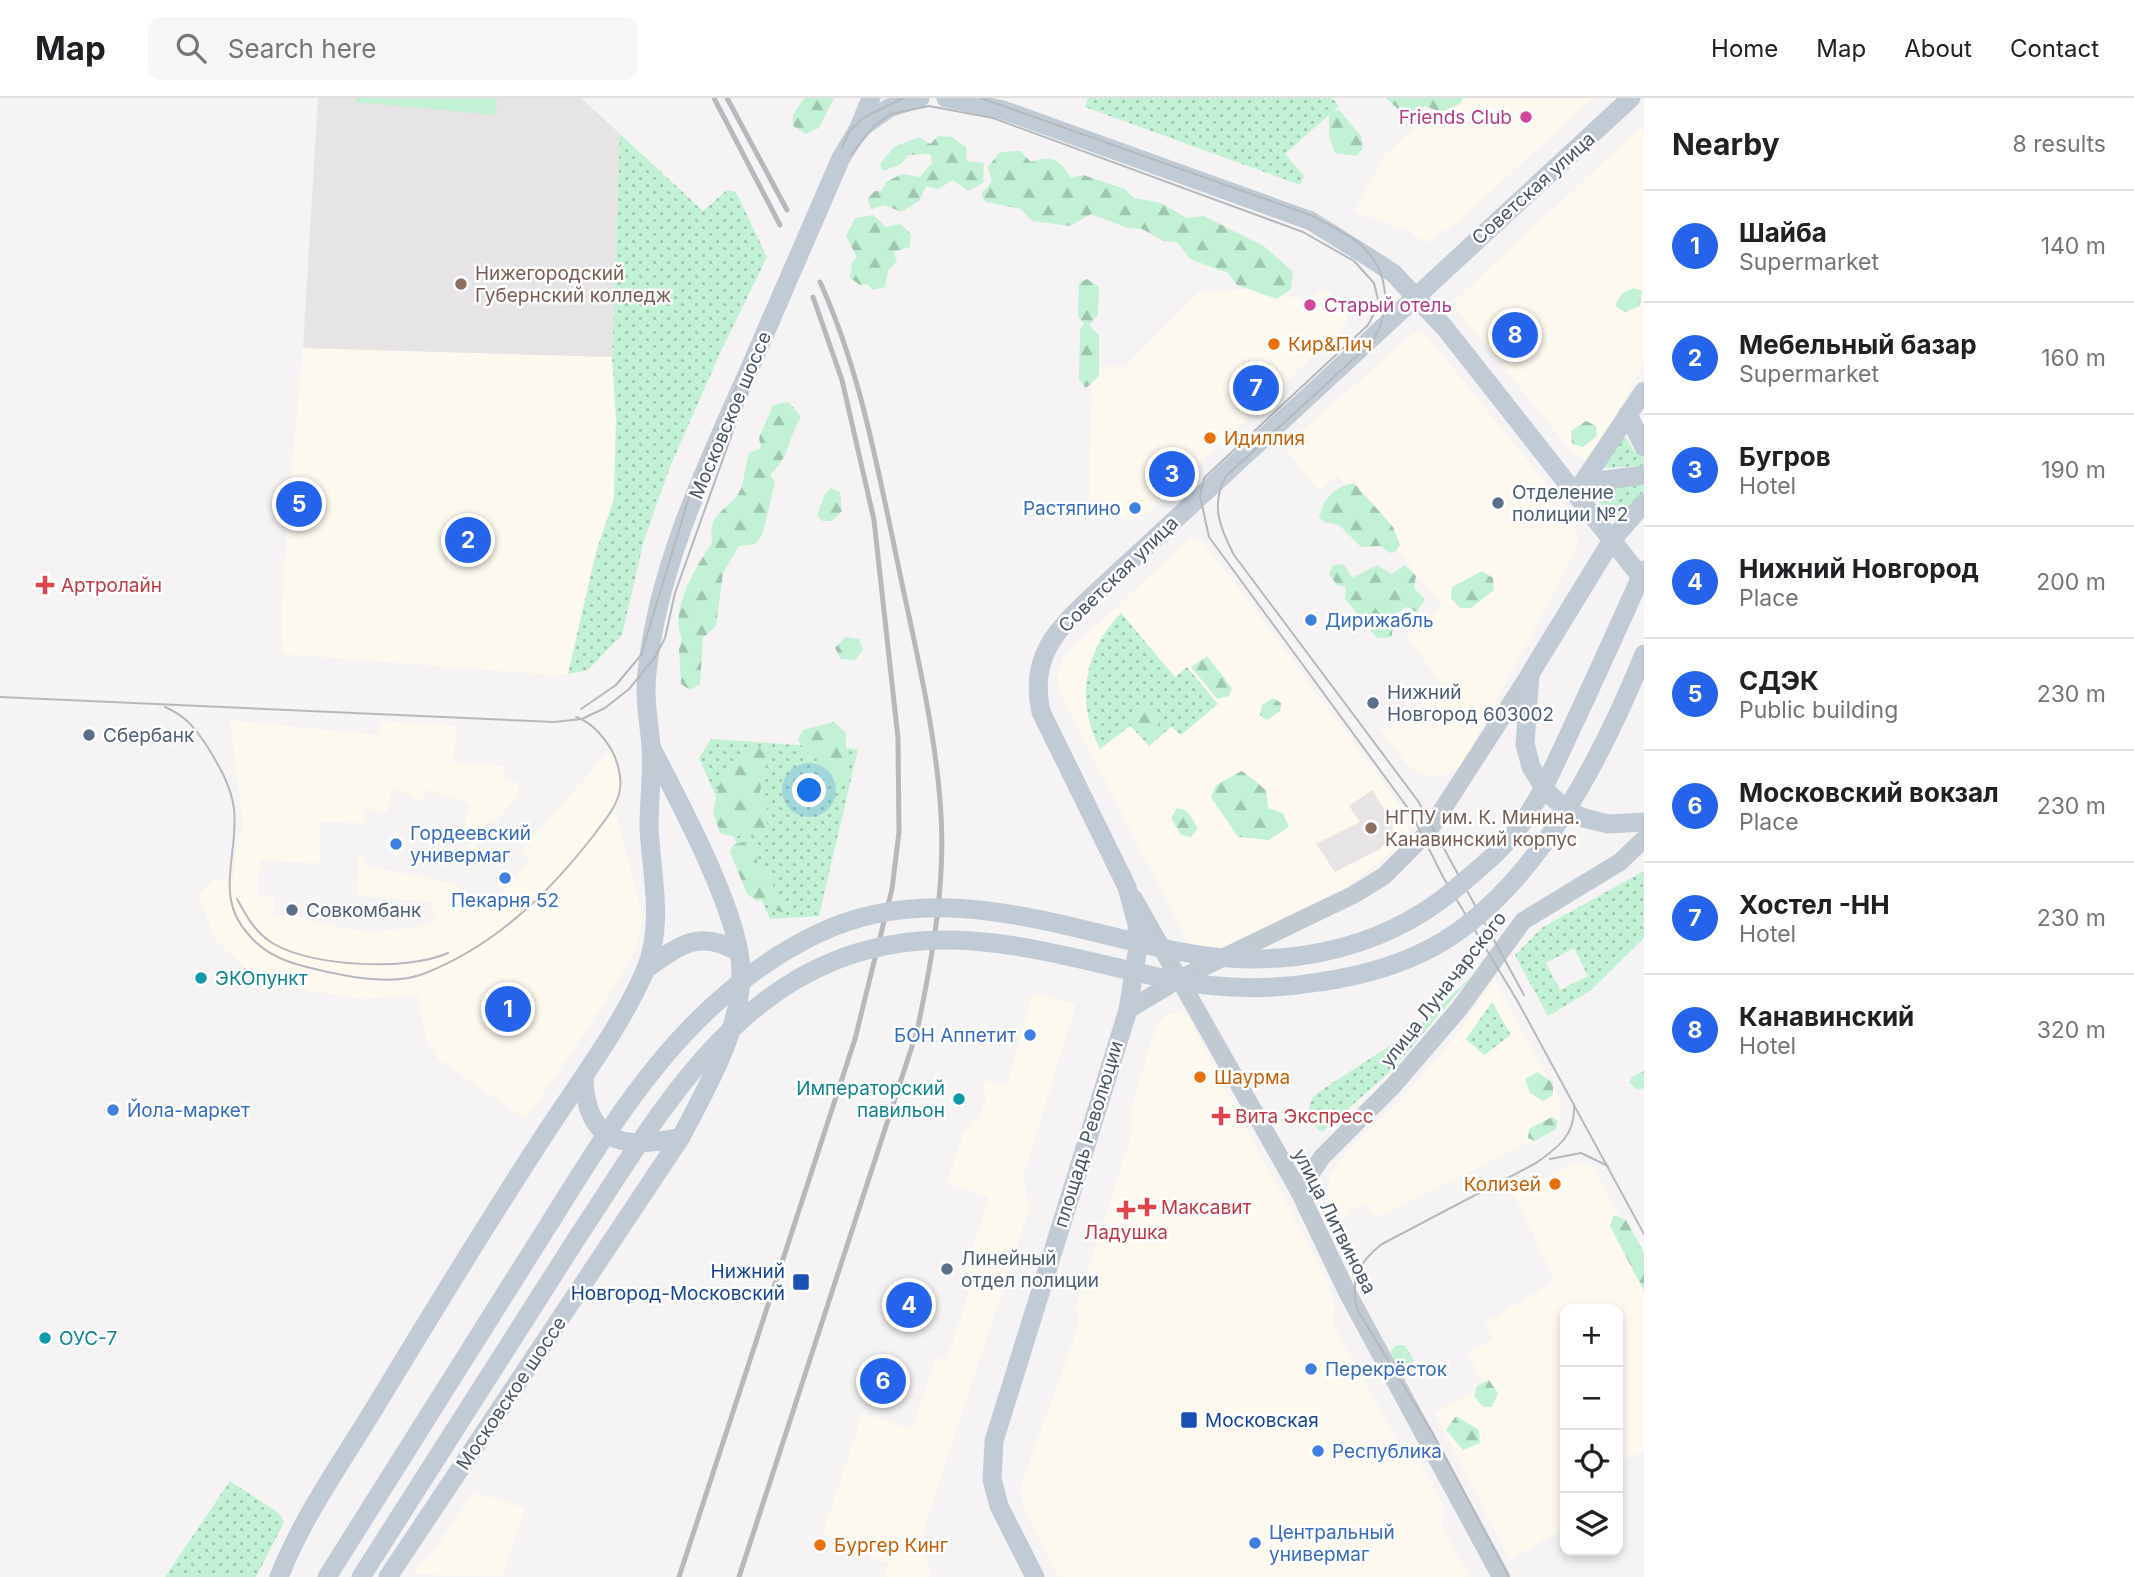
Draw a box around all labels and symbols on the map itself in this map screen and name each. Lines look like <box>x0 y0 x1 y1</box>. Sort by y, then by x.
place label: Friends Club <box>1399 106 1512 129</box>
marker: Friends Club <box>1518 109 1534 125</box>
street label: Советская улица <box>1467 127 1599 250</box>
place label: Нижегородский Губернский колледж <box>475 262 671 307</box>
marker: Нижегородский Губернский колледж <box>453 276 469 292</box>
place label: Старый отель <box>1324 294 1452 317</box>
marker: Старый отель <box>1302 297 1318 313</box>
pin: 8 <box>1492 309 1538 361</box>
street label: Московское шоссе <box>685 328 776 502</box>
place label: Кир&Пич <box>1288 333 1372 356</box>
marker: Кир&Пич <box>1266 336 1282 352</box>
pin: 7 <box>1233 362 1279 414</box>
place label: Идиллия <box>1224 427 1305 450</box>
marker: Идиллия <box>1202 430 1218 446</box>
pin: 3 <box>1149 448 1195 500</box>
pin: 5 <box>276 478 322 530</box>
place label: Отделение полиции №2 <box>1512 481 1628 526</box>
marker: Отделение полиции №2 <box>1490 495 1506 511</box>
place label: Растяпино <box>1023 497 1121 520</box>
marker: Растяпино <box>1127 500 1143 516</box>
street label: Советская улица <box>1054 511 1183 637</box>
pin: 2 <box>445 514 491 566</box>
place label: Артролайн <box>61 574 162 597</box>
marker: Артролайн <box>35 575 55 595</box>
place label: Дирижабль <box>1325 609 1434 632</box>
marker: Дирижабль <box>1303 612 1319 628</box>
place label: Нижний Новгород 603002 <box>1387 681 1554 726</box>
marker: Нижний Новгород 603002 <box>1365 695 1381 711</box>
place label: Сбербанк <box>103 724 195 747</box>
marker: Сбербанк <box>81 727 97 743</box>
your location <box>792 773 826 807</box>
place label: НГПУ им. К. Минина. Канавинский корпус <box>1385 806 1580 851</box>
marker: НГПУ им. К. Минина. Канавинский корпус <box>1363 820 1379 836</box>
place label: Гордеевский универмаг <box>410 822 531 867</box>
marker: Гордеевский универмаг <box>388 836 404 852</box>
marker: Пекарня 52 <box>497 870 513 886</box>
place label: Пекарня 52 <box>451 889 559 912</box>
place label: Совкомбанк <box>306 899 422 922</box>
marker: Совкомбанк <box>284 902 300 918</box>
street label: улица Луначарского <box>1376 907 1511 1072</box>
place label: ЭКОпункт <box>215 967 308 990</box>
marker: ЭКОпункт <box>193 970 209 986</box>
pin: 1 <box>485 983 531 1035</box>
place label: БОН Аппетит <box>894 1024 1016 1047</box>
marker: БОН Аппетит <box>1022 1027 1038 1043</box>
street label: площадь Революции <box>1049 1038 1128 1230</box>
place label: Шаурма <box>1214 1066 1290 1089</box>
marker: Шаурма <box>1192 1069 1208 1085</box>
place label: Императорский павильон <box>796 1077 945 1122</box>
marker: Императорский павильон <box>951 1091 967 1107</box>
place label: Йола-маркет <box>127 1098 250 1122</box>
marker: Йола-маркет <box>105 1102 121 1118</box>
place label: Вита Экспресс <box>1235 1105 1374 1128</box>
marker: Вита Экспресс <box>1213 1108 1229 1124</box>
street label: улица Литвинова <box>1288 1145 1381 1298</box>
place label: Колизей <box>1464 1173 1541 1196</box>
marker: Колизей <box>1547 1176 1563 1192</box>
place label: Максавит <box>1161 1196 1251 1219</box>
marker: Максавит <box>1139 1199 1155 1215</box>
marker: Ладушка <box>1118 1202 1134 1218</box>
place label: Ладушка <box>1084 1221 1168 1244</box>
place label: Линейный отдел полиции <box>961 1247 1099 1292</box>
place label: Нижний Новгород-Московский <box>571 1260 785 1305</box>
marker: Линейный отдел полиции <box>939 1261 955 1277</box>
marker: Нижний Новгород-Московский <box>791 1272 811 1292</box>
pin: 4 <box>886 1279 932 1331</box>
street label: Московское шоссе <box>452 1312 571 1474</box>
place label: ОУС-7 <box>59 1327 117 1350</box>
marker: ОУС-7 <box>37 1330 53 1346</box>
pin: 6 <box>860 1355 906 1407</box>
place label: Перекрёсток <box>1325 1358 1448 1381</box>
marker: Перекрёсток <box>1303 1361 1319 1377</box>
place label: Московская <box>1205 1409 1319 1432</box>
marker: Московская <box>1179 1410 1199 1430</box>
place label: Республика <box>1332 1440 1442 1463</box>
marker: Республика <box>1310 1443 1326 1459</box>
place label: Центральный универмаг <box>1269 1521 1395 1566</box>
place label: Бургер Кинг <box>834 1534 948 1557</box>
marker: Центральный универмаг <box>1247 1535 1263 1551</box>
marker: Бургер Кинг <box>812 1537 828 1553</box>

